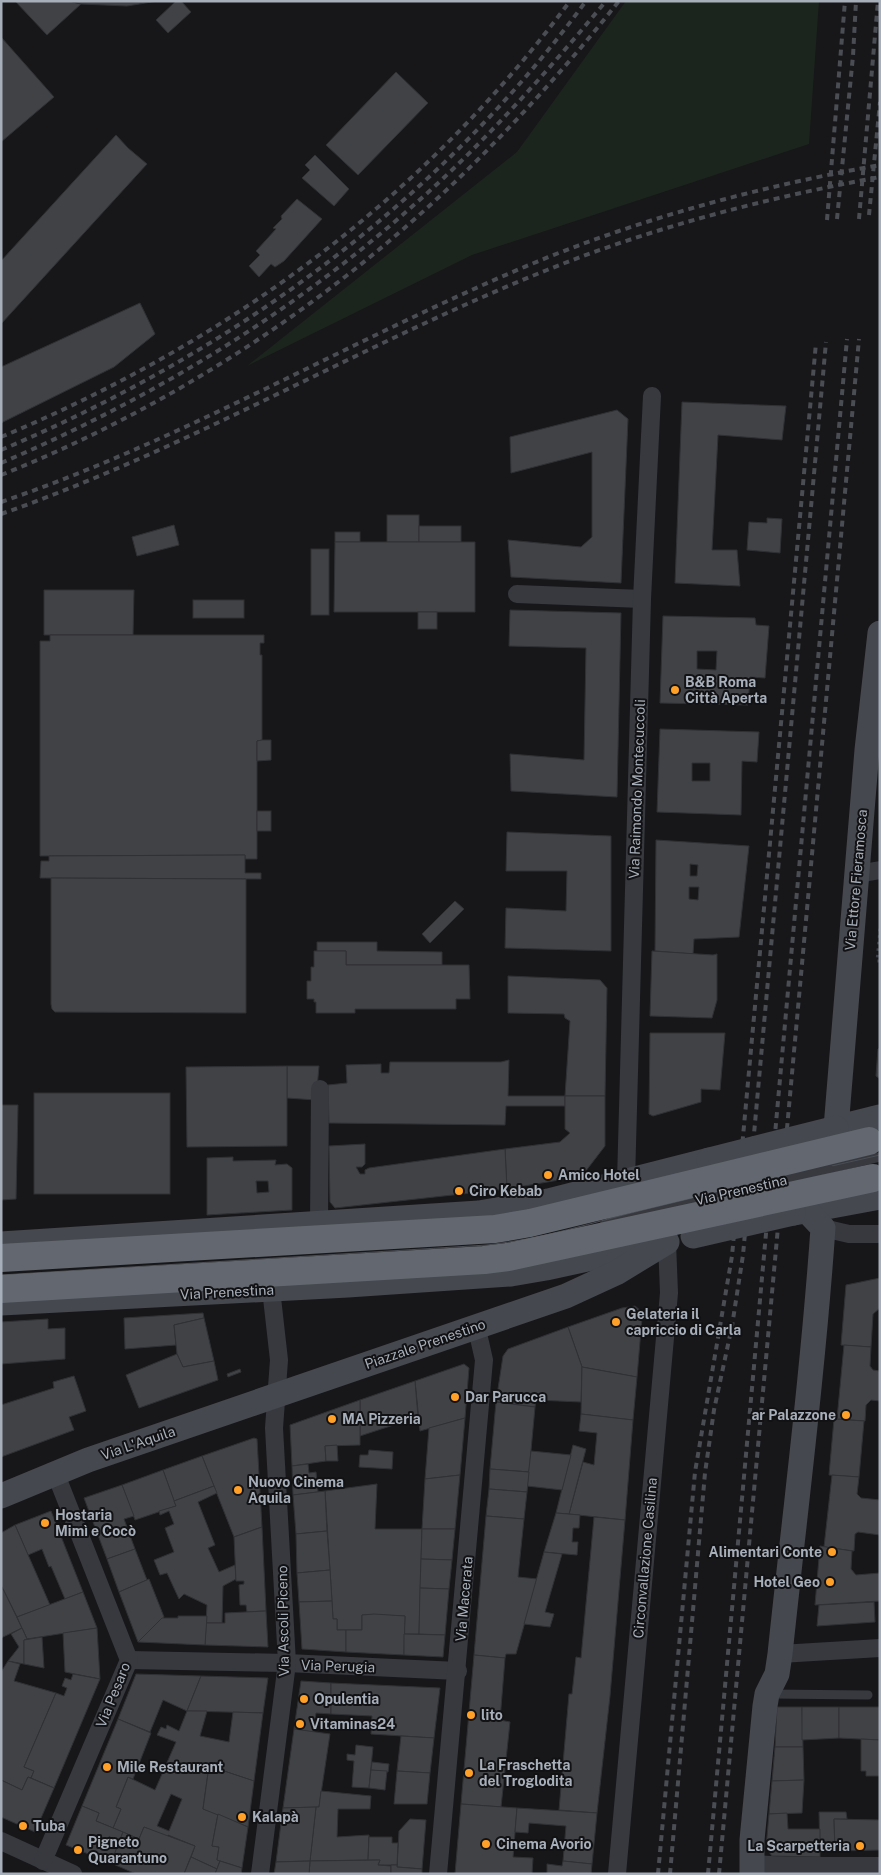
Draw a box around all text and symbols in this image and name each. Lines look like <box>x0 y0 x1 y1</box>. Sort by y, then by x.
place label: B&B Roma Città Aperta <box>685 674 767 706</box>
marker: B&B Roma Città Aperta <box>669 684 681 696</box>
street label: Via Raimondo Montecuccoli <box>626 699 648 879</box>
street label: Via Ettore Fieramosca <box>842 809 870 951</box>
place label: Amico Hotel <box>558 1167 640 1183</box>
marker: Amico Hotel <box>542 1169 554 1181</box>
street label: Via Prenestina <box>693 1172 789 1208</box>
place label: Ciro Kebab <box>469 1183 542 1199</box>
marker: Ciro Kebab <box>453 1185 465 1197</box>
street label: Via Prenestina <box>180 1282 274 1302</box>
place label: Gelateria il capriccio di Carla <box>626 1306 741 1338</box>
street label: Piazzale Prenestino <box>362 1316 488 1372</box>
marker: Gelateria il capriccio di Carla <box>610 1316 622 1328</box>
place label: Dar Parucca <box>465 1389 546 1405</box>
marker: Dar Parucca <box>449 1391 461 1403</box>
place label: ar Palazzone <box>751 1407 836 1423</box>
marker: ar Palazzone <box>840 1409 852 1421</box>
place label: MA Pizzeria <box>342 1411 421 1427</box>
marker: MA Pizzeria <box>326 1413 338 1425</box>
street label: Via L'Aquila <box>99 1423 177 1463</box>
place label: Nuovo Cinema Aquila <box>248 1474 344 1506</box>
street label: Circonvallazione Casilina <box>630 1477 660 1639</box>
marker: Nuovo Cinema Aquila <box>232 1484 244 1496</box>
place label: Hostaria Mimì e Cocò <box>55 1507 136 1539</box>
marker: Hostaria Mimì e Cocò <box>39 1517 51 1529</box>
place label: Alimentari Conte <box>709 1544 822 1560</box>
marker: Alimentari Conte <box>826 1546 838 1558</box>
street label: Via Macerata <box>452 1556 476 1642</box>
street label: Via Ascoli Piceno <box>274 1565 292 1677</box>
place label: Hotel Geo <box>753 1574 820 1590</box>
marker: Hotel Geo <box>824 1576 836 1588</box>
street label: Via Perugia <box>301 1657 375 1675</box>
street label: Via Pesaro <box>93 1660 133 1730</box>
place label: Opulentia <box>314 1691 379 1707</box>
marker: Opulentia <box>298 1693 310 1705</box>
place label: lito <box>481 1707 503 1723</box>
marker: lito <box>465 1709 477 1721</box>
place label: Vitaminas24 <box>310 1716 395 1732</box>
marker: Vitaminas24 <box>294 1718 306 1730</box>
place label: La Fraschetta del Troglodita <box>479 1757 573 1789</box>
place label: Mile Restaurant <box>117 1759 224 1775</box>
marker: Mile Restaurant <box>101 1761 113 1773</box>
marker: La Fraschetta del Troglodita <box>463 1767 475 1779</box>
place label: Kalapà <box>252 1809 299 1825</box>
marker: Kalapà <box>236 1811 248 1823</box>
place label: Tuba <box>33 1818 66 1834</box>
marker: Tuba <box>17 1820 29 1832</box>
place label: Pigneto Quarantuno <box>88 1834 167 1866</box>
place label: Cinema Avorio <box>496 1836 592 1852</box>
marker: Cinema Avorio <box>480 1838 492 1850</box>
place label: La Scarpetteria <box>747 1838 850 1854</box>
marker: La Scarpetteria <box>854 1840 866 1852</box>
marker: Pigneto Quarantuno <box>72 1844 84 1856</box>

